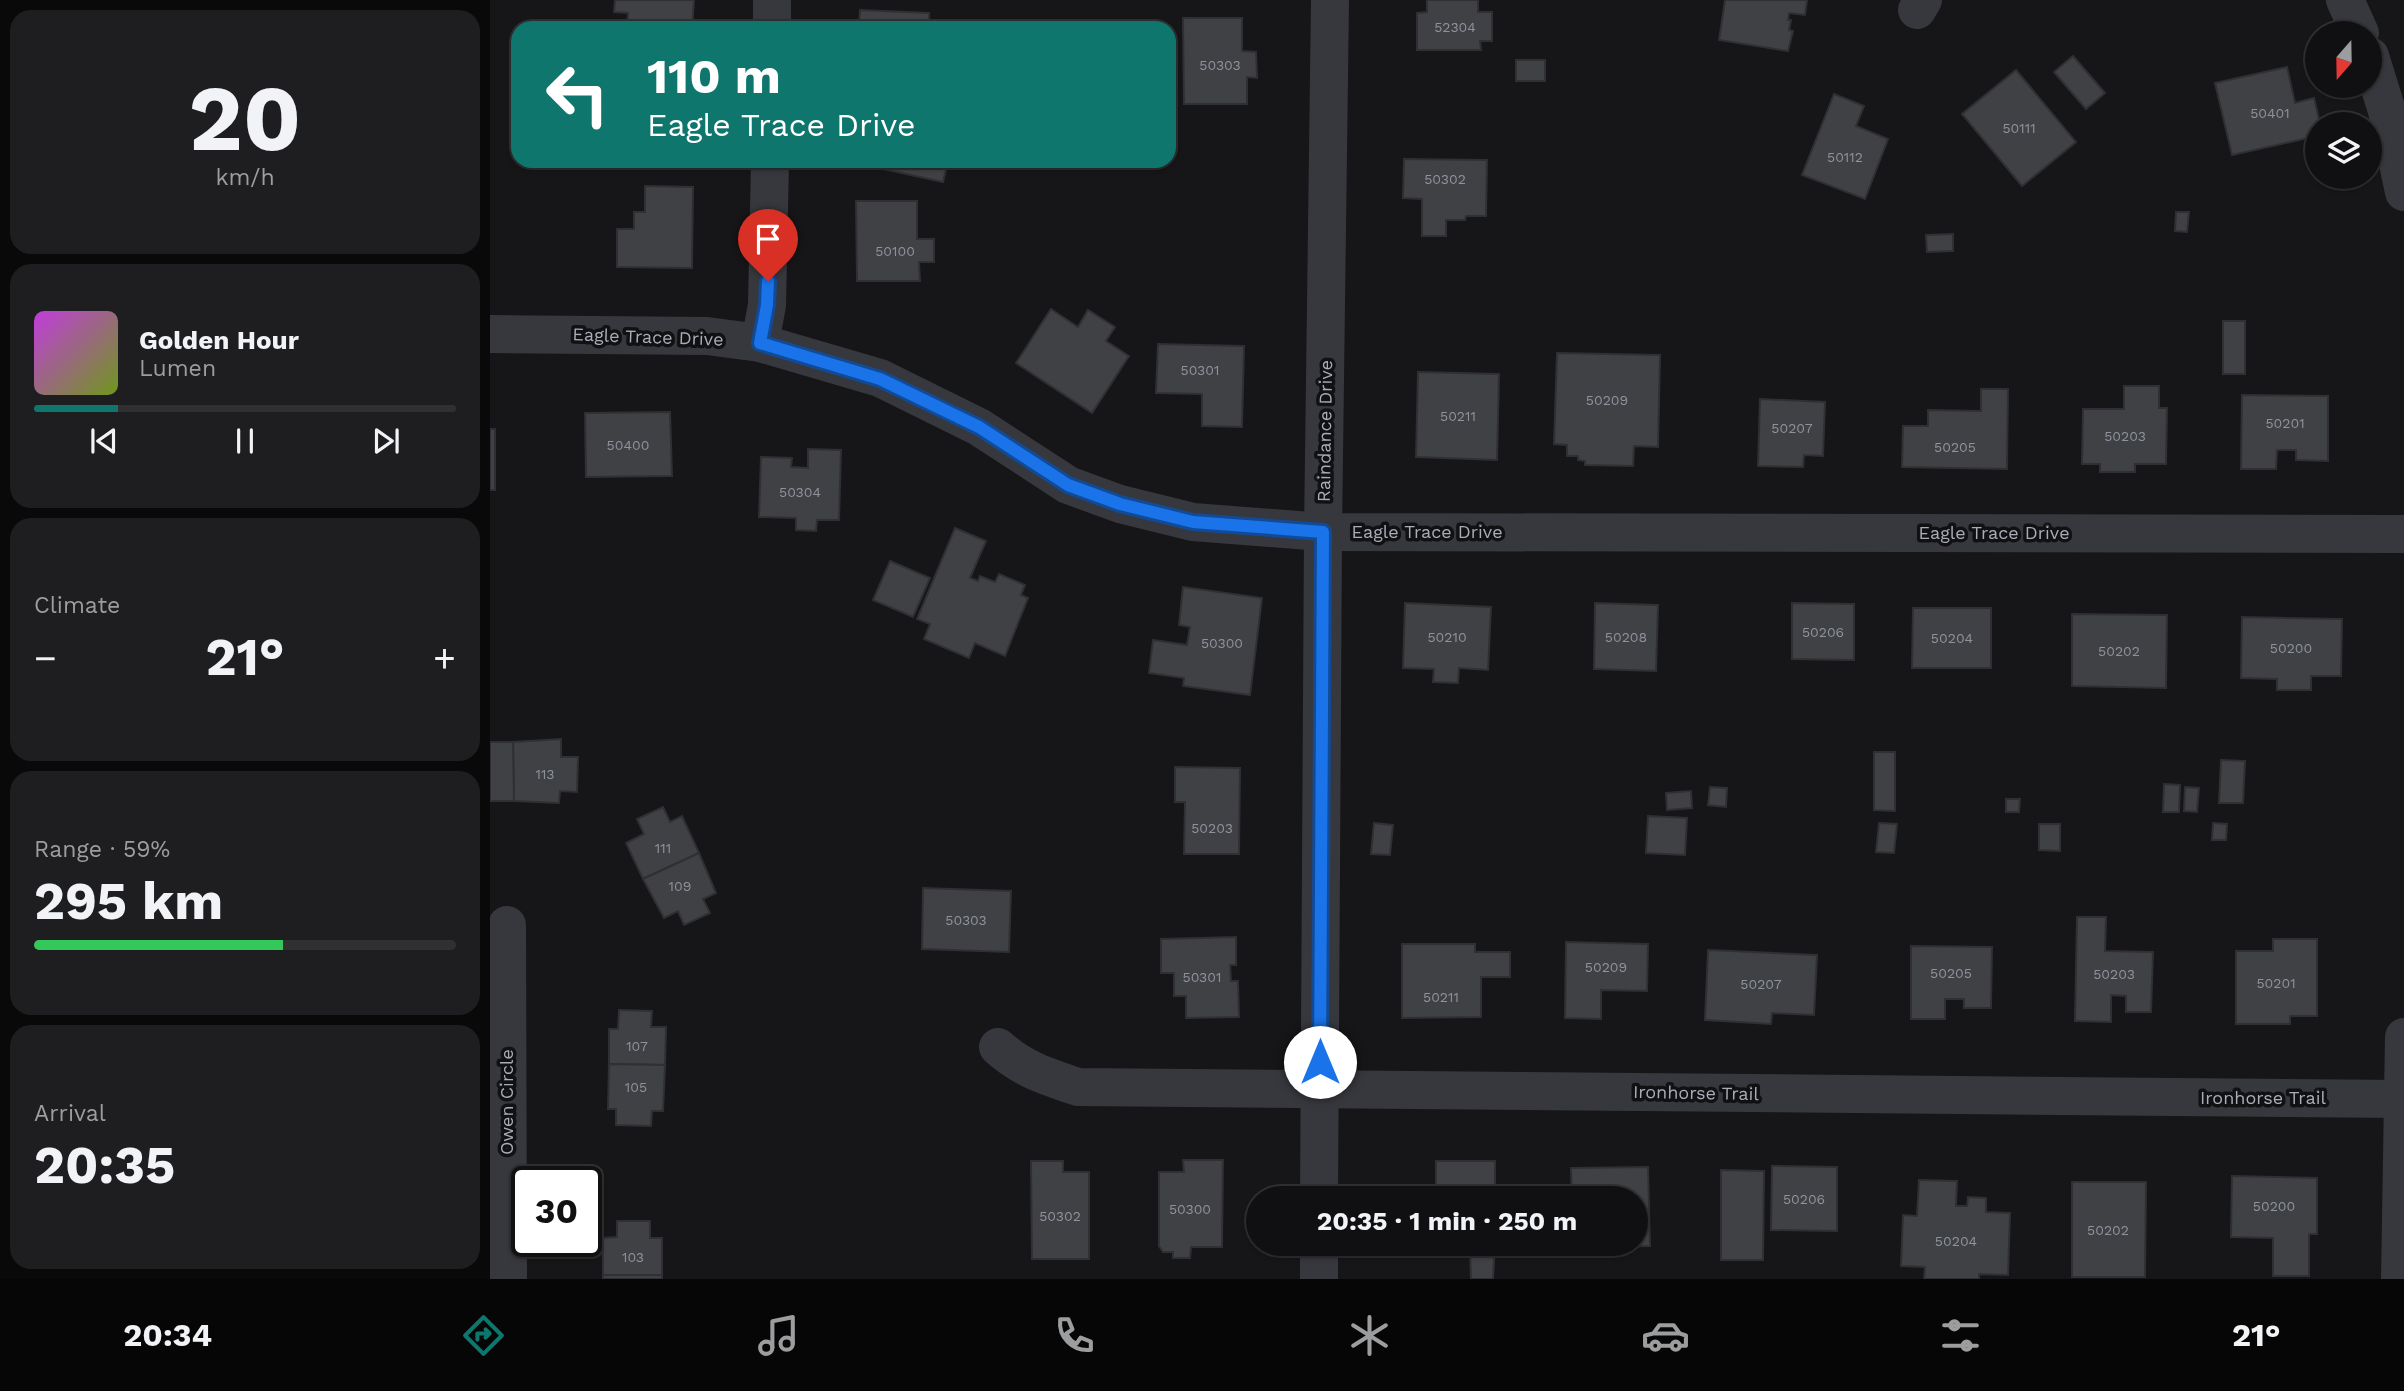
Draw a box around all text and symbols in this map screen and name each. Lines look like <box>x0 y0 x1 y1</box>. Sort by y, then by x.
house number: 52304 <box>1434 19 1476 35</box>
north arrow <box>2305 21 2382 98</box>
map controls <box>2305 21 2382 189</box>
text: 110 m <box>647 47 781 105</box>
icon: left <box>532 49 623 140</box>
house number: 50303 <box>1199 57 1241 73</box>
text: 20 <box>189 65 301 172</box>
house number: 50401 <box>2250 105 2290 121</box>
text: Eagle Trace Drive <box>647 106 916 144</box>
button: layers <box>2305 112 2382 189</box>
house number: 50111 <box>2002 120 2036 136</box>
house number: 50112 <box>1827 149 1863 165</box>
text: km/h <box>215 164 275 191</box>
house number: 50302 <box>1424 171 1466 187</box>
pin <box>738 209 798 281</box>
icon: arrive <box>749 220 787 258</box>
house number: 50100 <box>875 243 915 259</box>
street label: Eagle Trace Drive <box>572 323 724 350</box>
text: Golden Hour <box>139 325 299 355</box>
text: Lumen <box>139 355 216 382</box>
street label: Raindance Drive <box>1313 360 1336 502</box>
house number: 50301 <box>1181 362 1219 378</box>
house number: 50209 <box>1586 392 1628 408</box>
house number: 50211 <box>1440 408 1476 424</box>
house number: 50201 <box>2265 415 2305 431</box>
house number: 50207 <box>1771 420 1813 436</box>
icon: previous <box>85 422 123 460</box>
icon: pause <box>226 422 264 460</box>
icon: next <box>367 422 405 460</box>
house number: 50203 <box>2104 428 2146 444</box>
house number: 50400 <box>607 437 649 453</box>
house number: 50205 <box>1934 439 1976 455</box>
house number: 50304 <box>779 484 821 500</box>
street label: Eagle Trace Drive <box>1351 521 1503 542</box>
street label: Eagle Trace Drive <box>1918 522 2070 543</box>
text: Climate <box>34 592 120 619</box>
house number: 50206 <box>1802 624 1844 640</box>
text: 21° <box>205 627 285 688</box>
house number: 50210 <box>1427 629 1467 645</box>
house number: 50208 <box>1605 629 1647 645</box>
house number: 50204 <box>1931 630 1973 646</box>
house number: 50300 <box>1201 635 1243 651</box>
text: − <box>34 636 57 680</box>
text: + <box>433 636 456 680</box>
house number: 50200 <box>2270 640 2312 656</box>
house number: 50202 <box>2098 643 2140 659</box>
house number: 113 <box>535 766 555 782</box>
house number: 50203 <box>1191 820 1233 836</box>
text: Range · 59% <box>34 836 170 863</box>
house number: 111 <box>655 840 671 856</box>
text: 295 km <box>34 871 223 932</box>
house number: 109 <box>669 878 691 894</box>
house number: 50303 <box>945 912 987 928</box>
house number: 50209 <box>1585 959 1627 975</box>
house number: 50205 <box>1930 965 1972 981</box>
house number: 50203 <box>2093 966 2135 982</box>
house number: 50301 <box>1183 969 1221 985</box>
house number: 50201 <box>2256 975 2296 991</box>
house number: 50207 <box>1740 976 1782 992</box>
house number: 50211 <box>1423 989 1459 1005</box>
position arrow <box>1283 1025 1357 1099</box>
house number: 107 <box>626 1038 648 1054</box>
street label: Owen Circle <box>496 1049 517 1155</box>
house number: 105 <box>625 1079 647 1095</box>
street label: Ironhorse Trail <box>1633 1081 1760 1104</box>
street label: Ironhorse Trail <box>2200 1087 2326 1108</box>
text: Arrival <box>34 1100 106 1127</box>
text: 20:35 <box>34 1135 175 1196</box>
speed limit sign: 30 <box>511 1166 602 1257</box>
house number: 50206 <box>1783 1191 1825 1207</box>
house number: 50200 <box>2253 1198 2295 1214</box>
house number: 50300 <box>1169 1201 1211 1217</box>
text: 20:35 · 1 min · 250 m <box>1317 1206 1577 1236</box>
house number: 50302 <box>1039 1208 1081 1224</box>
house number: 50202 <box>2087 1222 2129 1238</box>
house number: 50204 <box>1935 1233 1977 1249</box>
house number: 103 <box>622 1249 644 1265</box>
icon: directions <box>459 1311 508 1360</box>
icon: music <box>754 1311 803 1360</box>
icon: phone <box>1050 1311 1099 1360</box>
icon: climate <box>1345 1311 1394 1360</box>
icon: car <box>1641 1311 1690 1360</box>
icon: filters <box>1936 1311 1985 1360</box>
text: 20:34 <box>123 1316 212 1354</box>
text: 21° <box>2232 1316 2281 1354</box>

